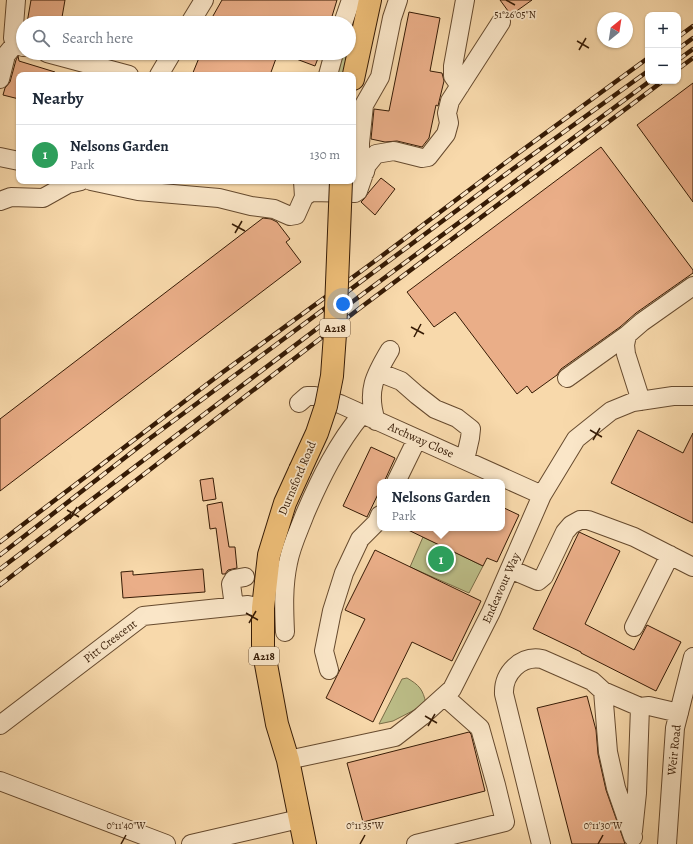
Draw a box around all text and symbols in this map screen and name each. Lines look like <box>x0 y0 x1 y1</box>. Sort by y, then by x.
text: 51°26'05"N <box>494 8 536 21</box>
north arrow <box>597 12 633 48</box>
map controls <box>645 12 681 84</box>
button: + <box>645 12 681 48</box>
search box <box>16 16 356 60</box>
icon: search <box>30 27 52 49</box>
text: Search here <box>62 28 133 48</box>
button: − <box>645 48 681 84</box>
text: Nearby <box>32 87 83 110</box>
text: Nelsons Garden <box>70 136 169 156</box>
text: 1 <box>43 146 47 163</box>
text: 130 m <box>310 146 340 163</box>
text: Park <box>70 156 94 173</box>
your location <box>333 294 353 314</box>
road number: A218 <box>320 319 350 337</box>
street label: Archway Close <box>385 418 456 462</box>
street label: Durnsford Road <box>274 438 320 517</box>
popup <box>377 479 505 531</box>
text: Nelsons Garden <box>392 487 490 507</box>
text: Park <box>392 507 416 524</box>
pin: 1 <box>428 544 454 574</box>
street label: Endeavour Way <box>478 549 524 626</box>
street label: Pitt Crescent <box>80 616 140 666</box>
road number: A218 <box>249 647 279 665</box>
street label: Weir Road <box>663 723 685 777</box>
text: 0°11'40"W <box>106 819 146 832</box>
text: 0°11'35"W <box>346 819 385 832</box>
text: 0°11'30"W <box>584 819 623 832</box>

